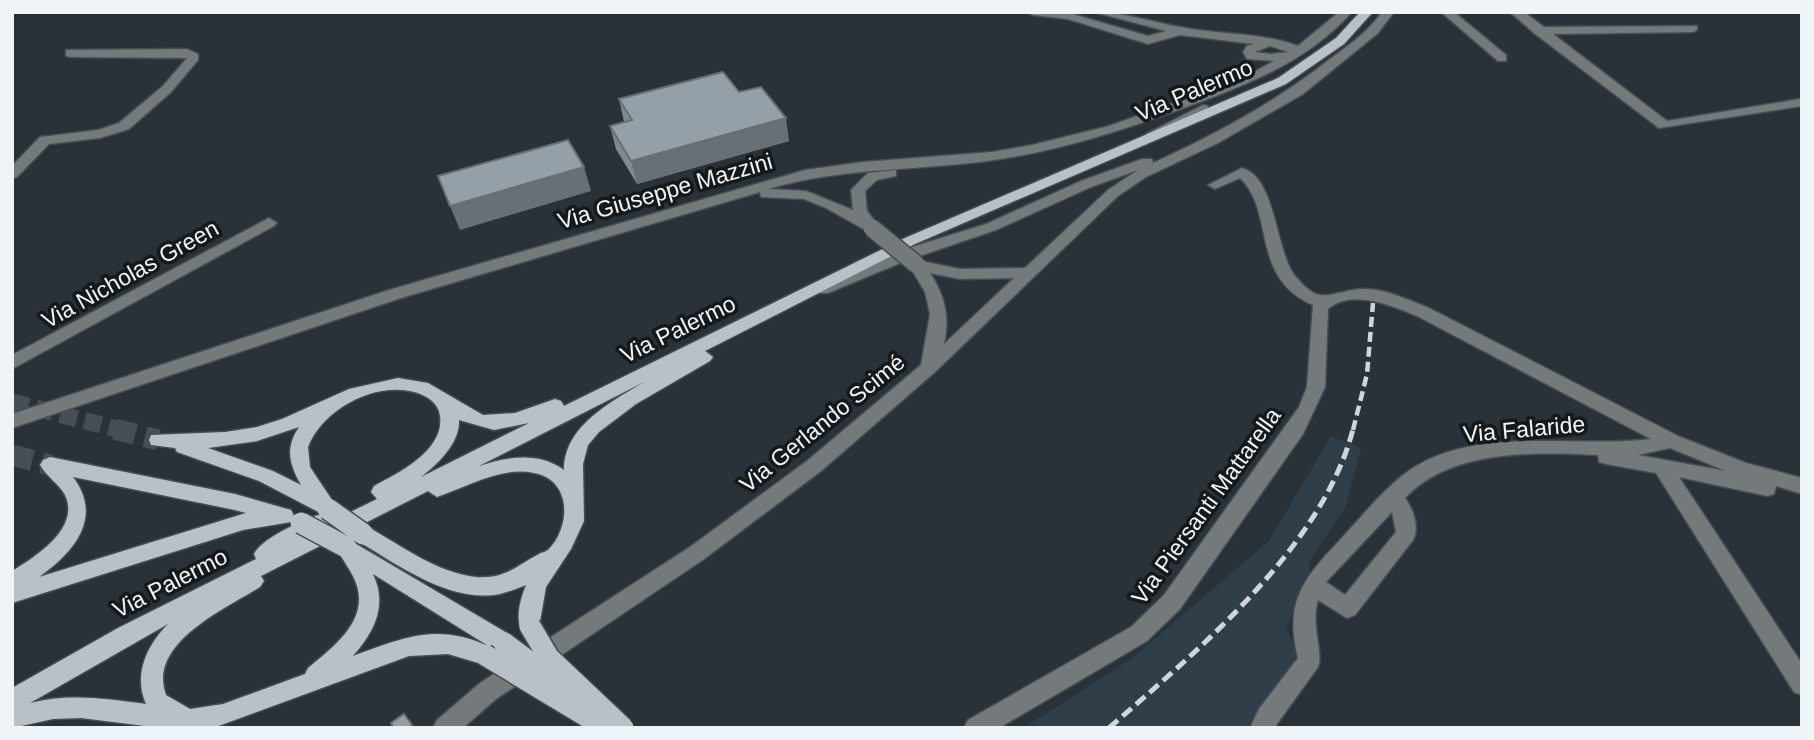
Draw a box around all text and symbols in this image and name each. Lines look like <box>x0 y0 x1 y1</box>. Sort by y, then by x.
street label: Via Palermo <box>1131 54 1257 126</box>
street label: Via Giuseppe Mazzini <box>555 148 775 234</box>
street label: Via Nicholas Green <box>37 215 223 333</box>
street label: Via Palermo <box>616 290 740 368</box>
street label: Via Gerlando Scimé <box>735 349 909 497</box>
street label: Via Piersanti Mattarella <box>1126 403 1286 609</box>
street label: Via Falaride <box>1462 411 1586 447</box>
street label: Via Palermo <box>108 543 232 623</box>

